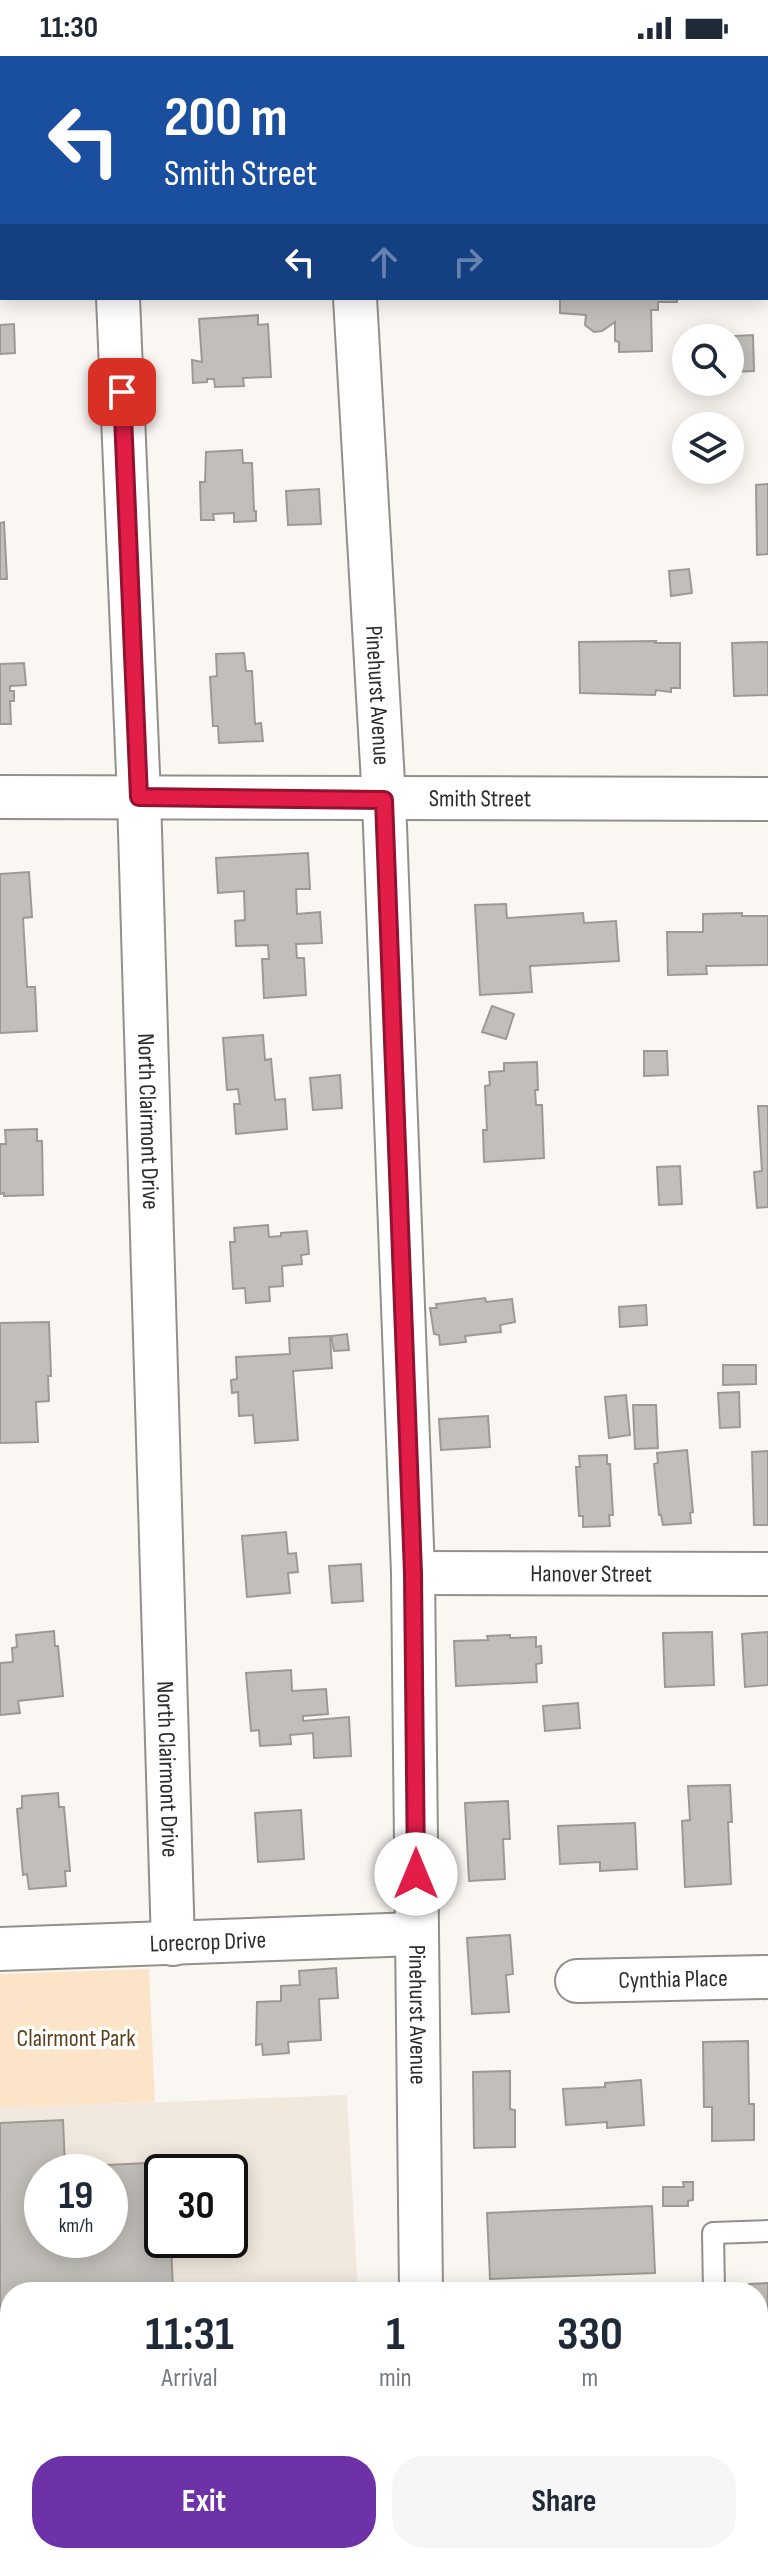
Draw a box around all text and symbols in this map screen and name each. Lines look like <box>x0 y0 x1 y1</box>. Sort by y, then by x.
text: 11:30 <box>40 10 98 46</box>
text: 200 m <box>164 85 288 152</box>
icon: left <box>32 88 136 192</box>
text: Smith Street <box>164 153 317 196</box>
icon: left <box>278 240 322 284</box>
icon: ahead <box>362 240 406 284</box>
icon: right <box>446 240 490 284</box>
map controls <box>672 324 744 484</box>
button: search <box>672 324 744 396</box>
pin <box>88 358 156 426</box>
icon: arrive <box>100 370 144 414</box>
button: layers <box>672 412 744 484</box>
street label: Pinehurst Avenue <box>359 625 396 766</box>
street label: Smith Street <box>429 784 531 813</box>
street label: North Clairmont Drive <box>132 1033 166 1210</box>
street label: Hanover Street <box>530 1559 652 1588</box>
street label: North Clairmont Drive <box>151 1680 185 1858</box>
position arrow <box>374 1832 458 1916</box>
street label: Lorecrop Drive <box>149 1925 267 1958</box>
street label: Pinehurst Avenue <box>403 1944 433 2085</box>
street label: Cynthia Place <box>618 1963 728 1995</box>
park label: Clairmont Park <box>17 2024 135 2053</box>
speed limit sign: 30 <box>144 2154 248 2258</box>
text: 19 <box>59 2172 93 2220</box>
text: km/h <box>59 2214 93 2238</box>
text: 11:31 <box>145 2306 234 2363</box>
text: 1 <box>386 2306 405 2363</box>
text: 330 <box>557 2306 623 2363</box>
text: Arrival <box>162 2363 217 2394</box>
text: min <box>379 2363 412 2394</box>
text: m <box>581 2363 598 2394</box>
button: Exit <box>32 2456 376 2548</box>
button: Share <box>392 2456 736 2548</box>

